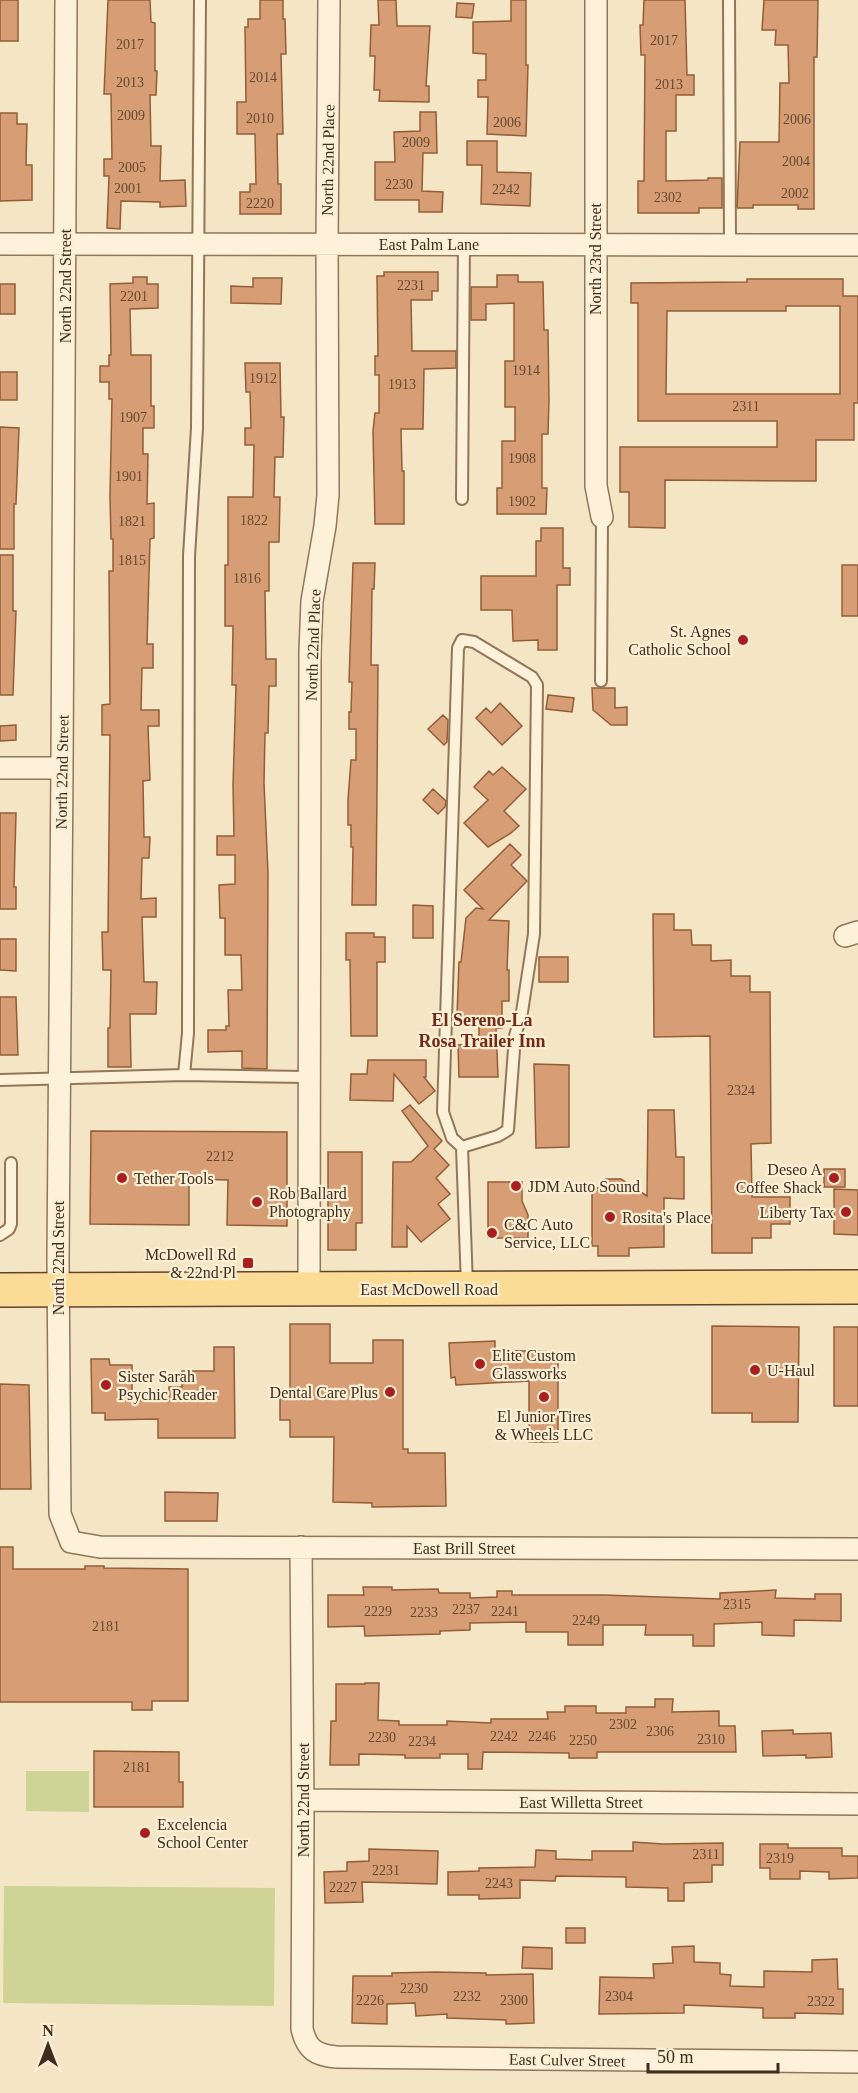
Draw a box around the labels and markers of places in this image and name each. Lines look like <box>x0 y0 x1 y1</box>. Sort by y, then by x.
place label: St. Agnes Catholic School <box>628 623 732 658</box>
marker: St. Agnes Catholic School <box>736 633 750 647</box>
place label: Deseo A Coffee Shack <box>736 1161 822 1196</box>
place label: Tether Tools <box>134 1170 214 1187</box>
marker: Tether Tools <box>115 1171 129 1185</box>
marker: Deseo A Coffee Shack <box>827 1171 841 1185</box>
place label: JDM Auto Sound <box>528 1178 640 1195</box>
marker: JDM Auto Sound <box>509 1179 523 1193</box>
place label: Rob Ballard Photography <box>269 1185 351 1221</box>
marker: Rob Ballard Photography <box>250 1195 264 1209</box>
place label: Liberty Tax <box>759 1204 834 1222</box>
marker: Liberty Tax <box>839 1205 853 1219</box>
place label: Rosita's Place <box>622 1209 711 1226</box>
marker: Rosita's Place <box>603 1210 617 1224</box>
place label: C&C Auto Service, LLC <box>504 1216 590 1251</box>
marker: C&C Auto Service, LLC <box>485 1226 499 1240</box>
place label: McDowell Rd & 22nd Pl <box>145 1246 237 1281</box>
marker: McDowell Rd & 22nd Pl <box>241 1256 255 1270</box>
place label: Elite Custom Glassworks <box>492 1347 577 1382</box>
marker: Elite Custom Glassworks <box>473 1357 487 1371</box>
place label: U-Haul <box>767 1362 816 1379</box>
marker: U-Haul <box>748 1363 762 1377</box>
place label: Sister Sarah Psychic Reader <box>118 1368 218 1404</box>
marker: Sister Sarah Psychic Reader <box>99 1378 113 1392</box>
place label: Dental Care Plus <box>270 1384 378 1401</box>
marker: Dental Care Plus <box>383 1385 397 1399</box>
marker: El Junior Tires & Wheels LLC <box>537 1390 551 1404</box>
place label: El Junior Tires & Wheels LLC <box>495 1408 593 1443</box>
place label: Excelencia School Center <box>157 1816 249 1851</box>
marker: Excelencia School Center <box>138 1826 152 1840</box>

